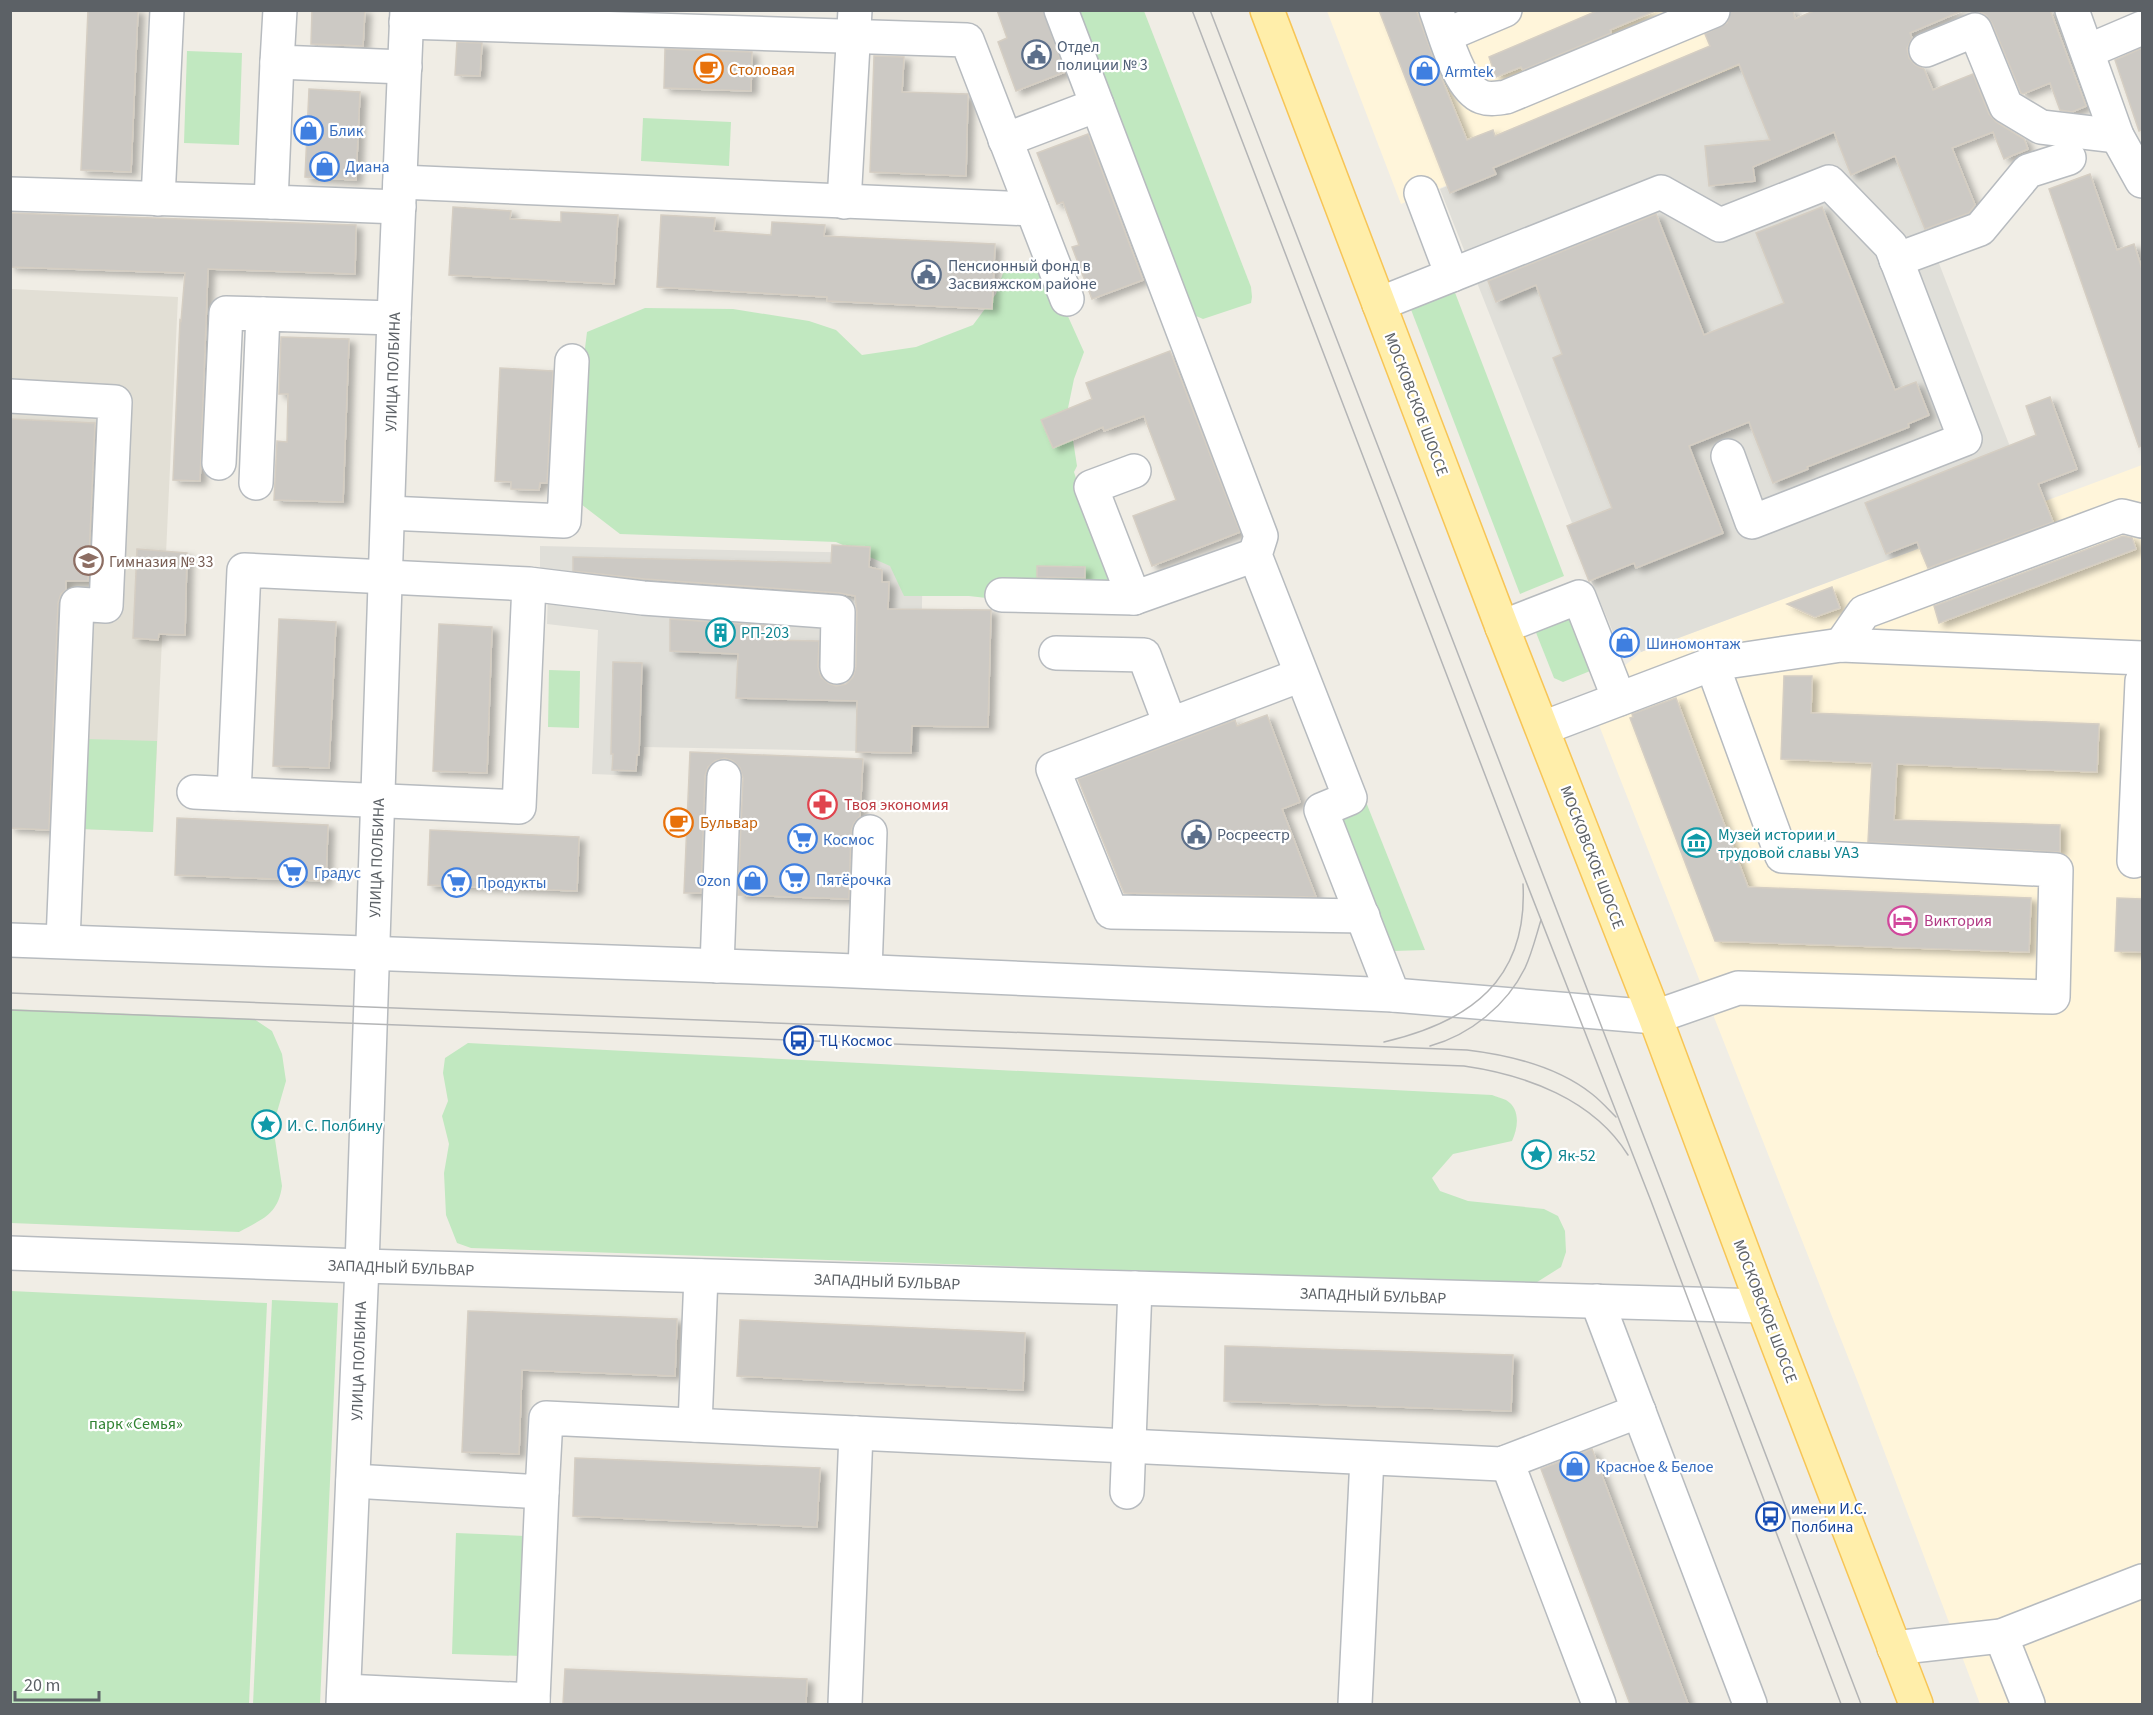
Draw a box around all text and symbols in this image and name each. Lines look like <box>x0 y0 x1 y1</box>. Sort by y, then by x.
place label: Отдел полиции № 3 <box>1057 36 1148 76</box>
public building icon: Отдел полиции № 3 <box>1020 39 1052 71</box>
cafe icon: Столовая <box>692 53 724 85</box>
shop icon: Armtek <box>1408 55 1440 87</box>
place label: Столовая <box>729 59 795 81</box>
place label: Armtek <box>1445 61 1494 83</box>
shop icon: Блик <box>292 114 324 146</box>
place label: Блик <box>329 120 364 142</box>
shop icon: Диана <box>308 150 340 182</box>
place label: Диана <box>345 156 390 178</box>
place label: Пенсионный фонд в Засвияжском районе <box>948 255 1097 295</box>
public building icon: Пенсионный фонд в Засвияжском районе <box>911 258 943 290</box>
street label: УЛИЦА ПОЛБИНА <box>380 312 406 432</box>
street label: МОСКОВСКОЕ ШОССЕ <box>1379 329 1454 479</box>
school or university icon: Гимназия № 33 <box>72 545 104 577</box>
place label: Гимназия № 33 <box>109 551 213 573</box>
building icon: РП-203 <box>704 616 736 648</box>
place label: РП-203 <box>741 622 789 644</box>
shop icon: Шиномонтаж <box>1609 627 1641 659</box>
place label: Шиномонтаж <box>1646 633 1741 655</box>
street label: МОСКОВСКОЕ ШОССЕ <box>1555 782 1630 932</box>
pharmacy icon: Твоя экономия <box>807 788 839 820</box>
place label: Твоя экономия <box>844 794 949 816</box>
street label: УЛИЦА ПОЛБИНА <box>364 798 390 918</box>
cafe icon: Бульвар <box>663 806 695 838</box>
place label: Бульвар <box>700 812 758 834</box>
public building icon: Росреестр <box>1180 818 1212 850</box>
supermarket icon: Космос <box>786 823 818 855</box>
place label: Росреестр <box>1217 824 1290 846</box>
place label: Музей истории и трудовой славы УАЗ <box>1718 824 1859 864</box>
museum icon: Музей истории и трудовой славы УАЗ <box>1681 827 1713 859</box>
place label: Космос <box>823 829 874 851</box>
supermarket icon: Градус <box>277 856 309 888</box>
place label: Градус <box>314 862 361 884</box>
supermarket icon: Пятёрочка <box>779 863 811 895</box>
shop icon: Ozon <box>736 864 768 896</box>
supermarket icon: Продукты <box>440 866 472 898</box>
place label: Пятёрочка <box>816 869 891 891</box>
place label: Ozon <box>696 870 731 892</box>
place label: Продукты <box>477 872 547 894</box>
hotel icon: Виктория <box>1887 904 1919 936</box>
place label: Виктория <box>1924 910 1992 932</box>
bus stop icon: ТЦ Космос <box>782 1024 814 1056</box>
place label: ТЦ Космос <box>819 1030 892 1052</box>
place icon: И. С. Полбину <box>250 1109 282 1141</box>
place label: И. С. Полбину <box>287 1115 383 1137</box>
place icon: Як-52 <box>1521 1139 1553 1171</box>
place label: Як-52 <box>1558 1145 1596 1167</box>
street label: МОСКОВСКОЕ ШОССЕ <box>1728 1236 1803 1386</box>
street label: ЗАПАДНЫЙ БУЛЬВАР <box>327 1254 475 1282</box>
street label: ЗАПАДНЫЙ БУЛЬВАР <box>813 1268 961 1296</box>
street label: ЗАПАДНЫЙ БУЛЬВАР <box>1299 1282 1447 1310</box>
street label: УЛИЦА ПОЛБИНА <box>346 1301 372 1421</box>
park label: парк «Семья» <box>89 1413 183 1435</box>
shop icon: Красное & Белое <box>1559 1450 1591 1482</box>
place label: Красное & Белое <box>1596 1456 1713 1478</box>
place label: имени И.С. Полбина <box>1791 1498 1867 1538</box>
bus stop icon: имени И.С. Полбина <box>1754 1501 1786 1533</box>
scale bar <box>15 1664 99 1702</box>
text: 20 m <box>24 1673 60 1698</box>

